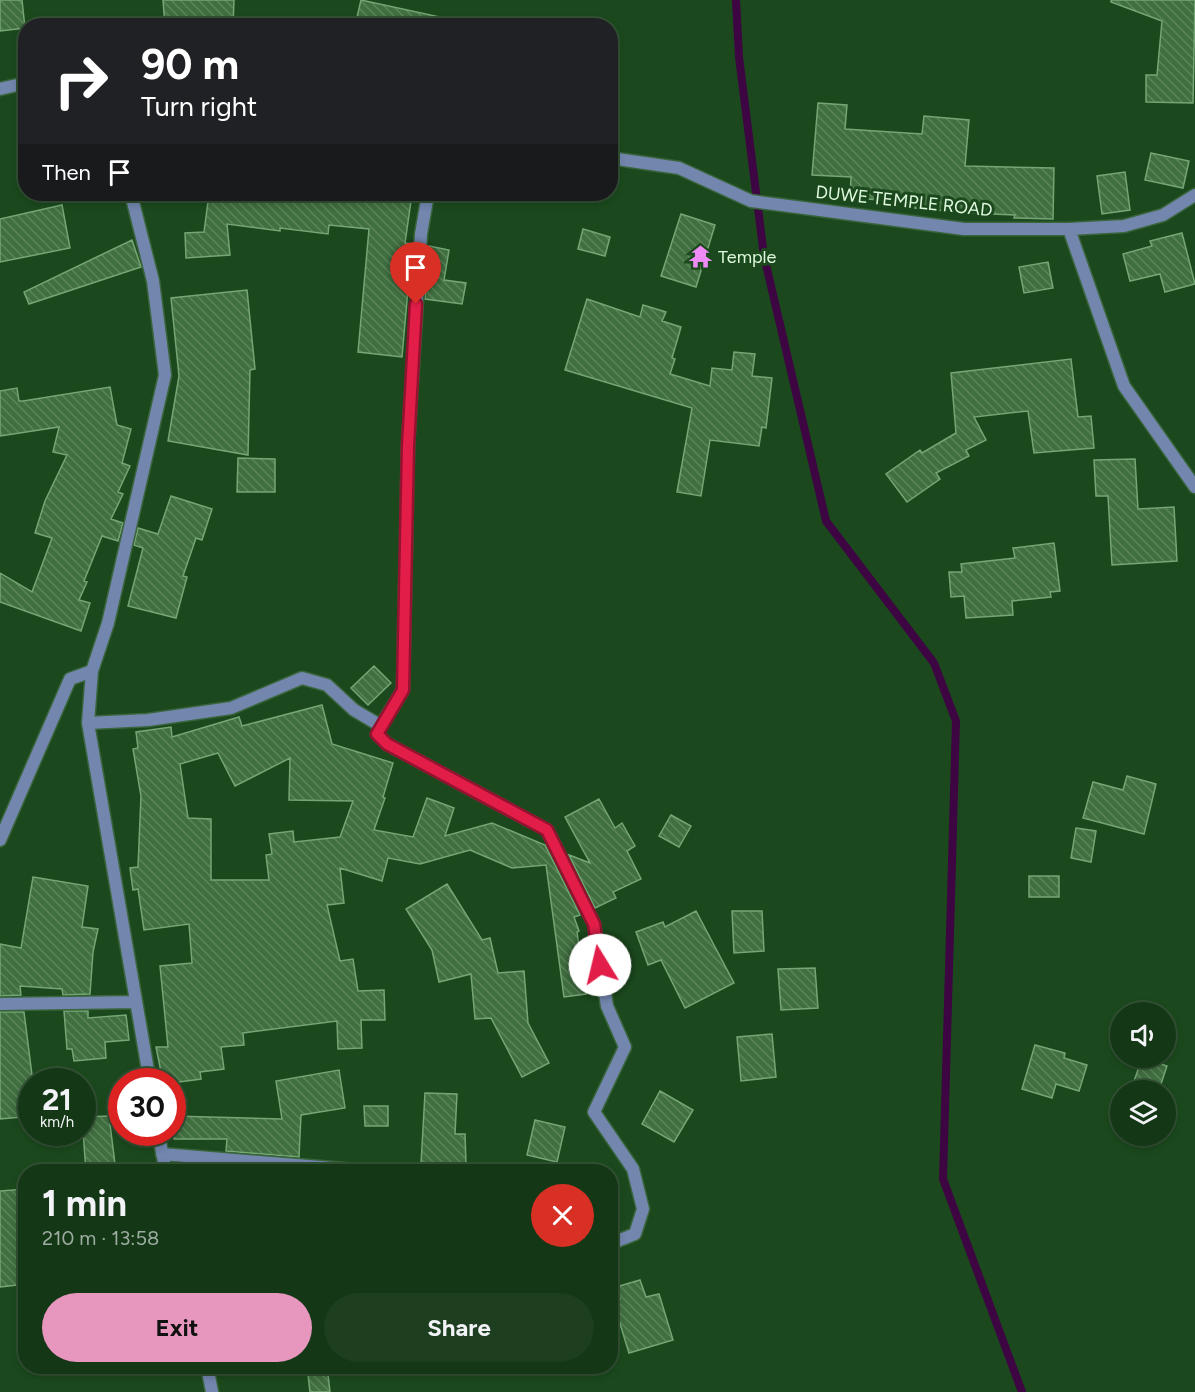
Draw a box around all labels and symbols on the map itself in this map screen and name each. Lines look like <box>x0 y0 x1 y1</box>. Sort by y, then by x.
street label: DUWE TEMPLE ROAD <box>814 181 994 221</box>
pin <box>390 242 441 304</box>
temple icon: Temple <box>687 244 713 270</box>
place label: Temple <box>718 246 777 268</box>
position arrow <box>568 933 632 997</box>
speed limit sign: 30 <box>108 1068 186 1146</box>

